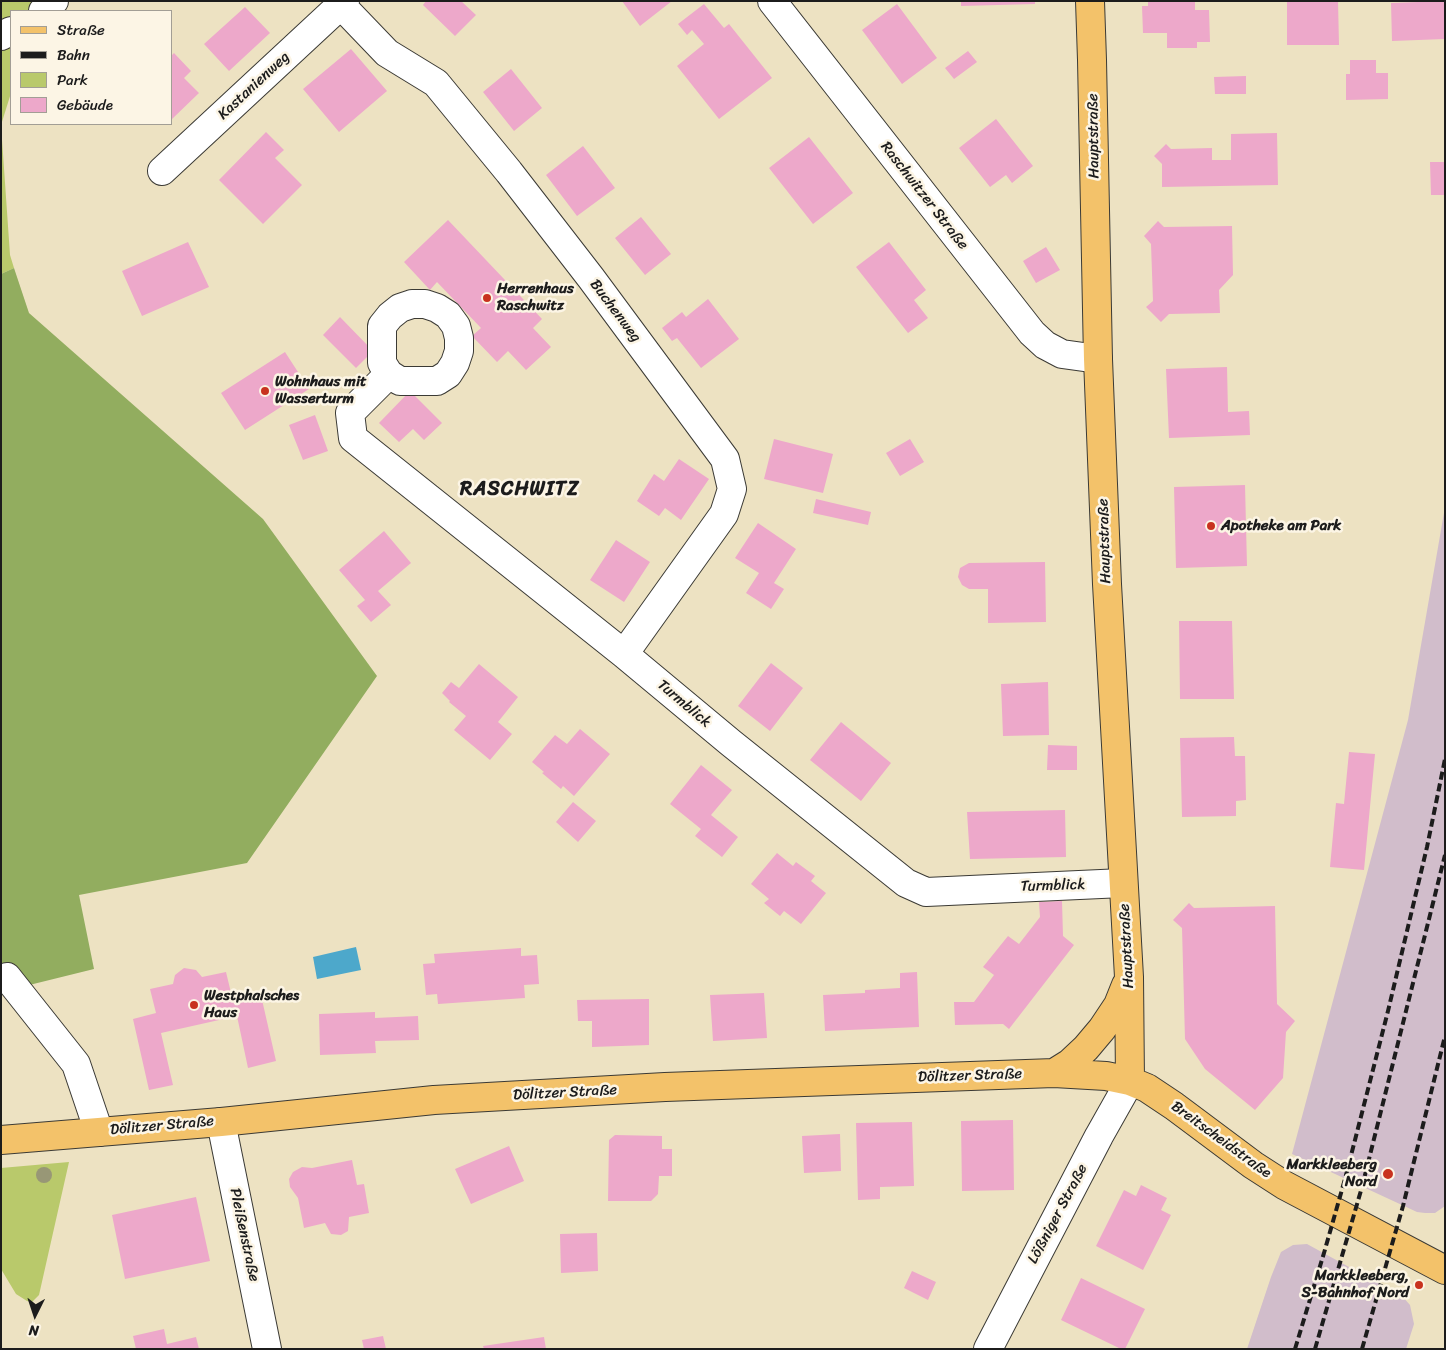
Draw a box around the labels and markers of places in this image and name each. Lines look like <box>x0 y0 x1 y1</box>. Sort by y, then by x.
place label: Herrenhaus Raschwitz <box>497 280 574 315</box>
marker: Herrenhaus Raschwitz <box>481 292 493 304</box>
place label: Wohnhaus mit Wasserturm <box>275 373 367 408</box>
marker: Wohnhaus mit Wasserturm <box>259 385 271 397</box>
place label: Apotheke am Park <box>1221 517 1341 535</box>
marker: Apotheke am Park <box>1205 520 1217 532</box>
place label: Westphalsches Haus <box>204 987 299 1022</box>
marker: Westphalsches Haus <box>188 999 200 1011</box>
place label: Markkleeberg Nord <box>1286 1156 1377 1191</box>
marker: Markkleeberg Nord <box>1381 1167 1395 1181</box>
place label: Markkleeberg, S-Bahnhof Nord <box>1301 1267 1409 1302</box>
marker: Markkleeberg, S-Bahnhof Nord <box>1413 1279 1425 1291</box>

